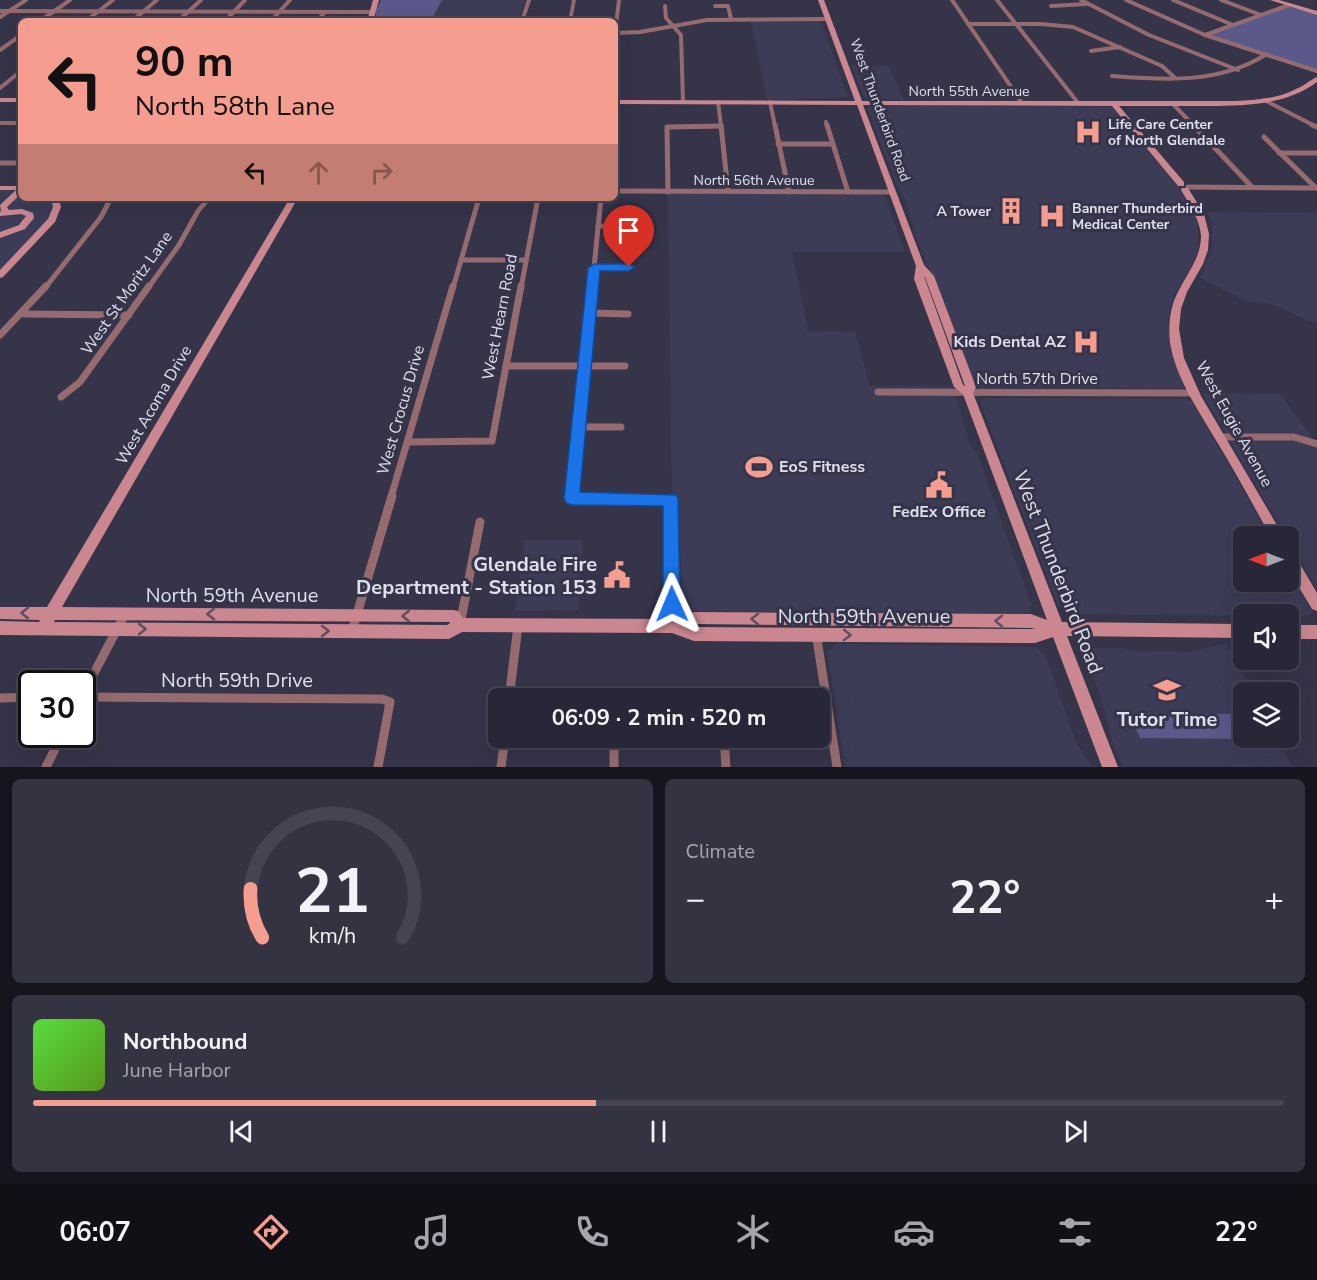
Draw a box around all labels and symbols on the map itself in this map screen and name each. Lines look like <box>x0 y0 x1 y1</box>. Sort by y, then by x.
street label: West Thunderbird Road <box>845 36 915 184</box>
street label: North 55th Avenue <box>909 82 1029 101</box>
place label: Life Care Center of North Glendale <box>1108 115 1226 150</box>
hospital icon: Life Care Center of North Glendale <box>1073 117 1103 147</box>
street label: North 56th Avenue <box>694 171 814 190</box>
building icon: A Tower <box>996 196 1026 226</box>
place label: Banner Thunderbird Medical Center <box>1072 199 1203 234</box>
hospital icon: Banner Thunderbird Medical Center <box>1037 201 1067 231</box>
place label: A Tower <box>936 202 992 221</box>
pin <box>603 205 654 267</box>
street label: West St Moritz Lane <box>76 227 178 359</box>
street label: West Hearn Road <box>477 252 523 382</box>
hospital icon: Kids Dental AZ <box>1071 327 1101 357</box>
place label: Kids Dental AZ <box>954 331 1066 353</box>
street label: West Acoma Drive <box>111 341 197 469</box>
street label: West Crocus Drive <box>372 343 430 477</box>
street label: West Eugie Avenue <box>1190 357 1278 491</box>
street label: North 57th Drive <box>976 368 1098 390</box>
sports icon: EoS Fitness <box>744 452 774 482</box>
place label: EoS Fitness <box>779 456 865 478</box>
street label: West Thunderbird Road <box>1007 467 1109 677</box>
public building icon: FedEx Office <box>924 470 954 500</box>
place label: FedEx Office <box>892 501 986 523</box>
north arrow <box>1233 526 1299 592</box>
place label: Glendale Fire Department - Station 153 <box>356 551 597 601</box>
public building icon: Glendale Fire Department - Station 153 <box>602 560 632 590</box>
position arrow <box>640 572 704 636</box>
street label: North 59th Avenue <box>146 582 318 609</box>
street label: North 59th Avenue <box>778 603 950 630</box>
one-way arrow <box>20 607 29 619</box>
one-way arrow <box>207 608 216 620</box>
one-way arrow <box>402 610 411 622</box>
one-way arrow <box>750 613 759 625</box>
one-way arrow <box>995 615 1004 627</box>
one-way arrow <box>138 623 147 635</box>
one-way arrow <box>320 625 329 637</box>
one-way arrow <box>843 629 852 641</box>
street label: North 59th Drive <box>161 667 313 694</box>
speed limit sign: 30 <box>18 670 96 748</box>
school or university icon: Tutor Time <box>1152 675 1182 705</box>
place label: Tutor Time <box>1117 706 1218 733</box>

